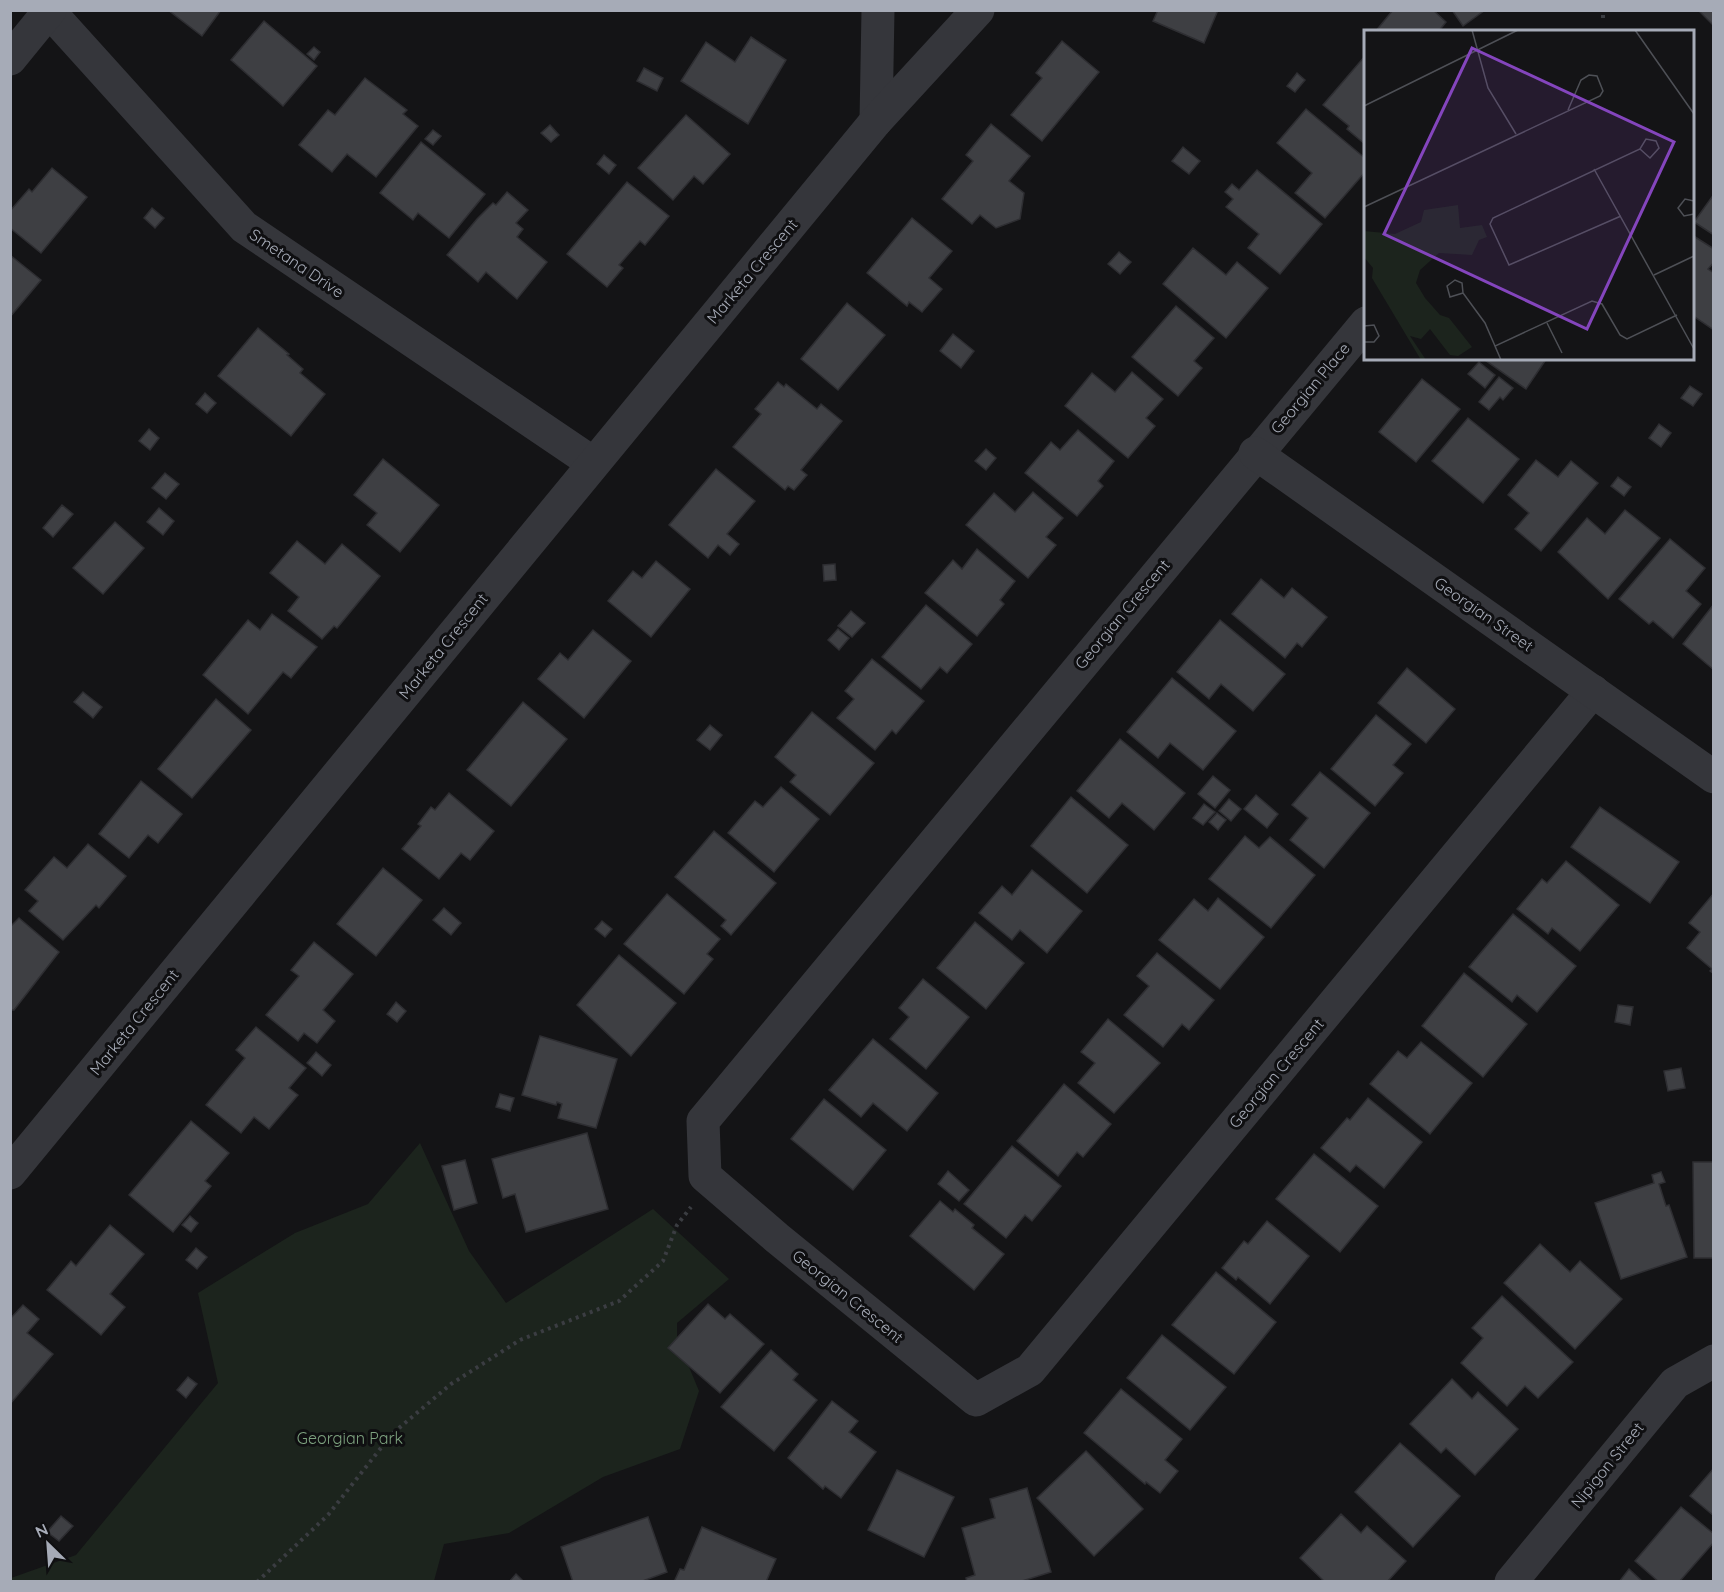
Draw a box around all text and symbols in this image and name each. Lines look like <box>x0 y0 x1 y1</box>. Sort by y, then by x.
inset map <box>1364 30 1694 360</box>
street label: Marketa Crescent <box>702 215 802 327</box>
street label: Smetana Drive <box>246 224 348 302</box>
street label: Georgian Place <box>1266 338 1354 438</box>
street label: Georgian Crescent <box>1070 555 1174 673</box>
street label: Georgian Street <box>1431 572 1537 656</box>
street label: Marketa Crescent <box>394 589 492 703</box>
street label: Marketa Crescent <box>85 965 183 1079</box>
street label: Georgian Crescent <box>1224 1014 1328 1132</box>
street label: Georgian Crescent <box>788 1245 908 1347</box>
street label: Nipigon Street <box>1566 1418 1648 1512</box>
park label: Georgian Park <box>297 1428 403 1448</box>
north arrow <box>18 1514 78 1574</box>
text: N <box>32 1519 51 1542</box>

